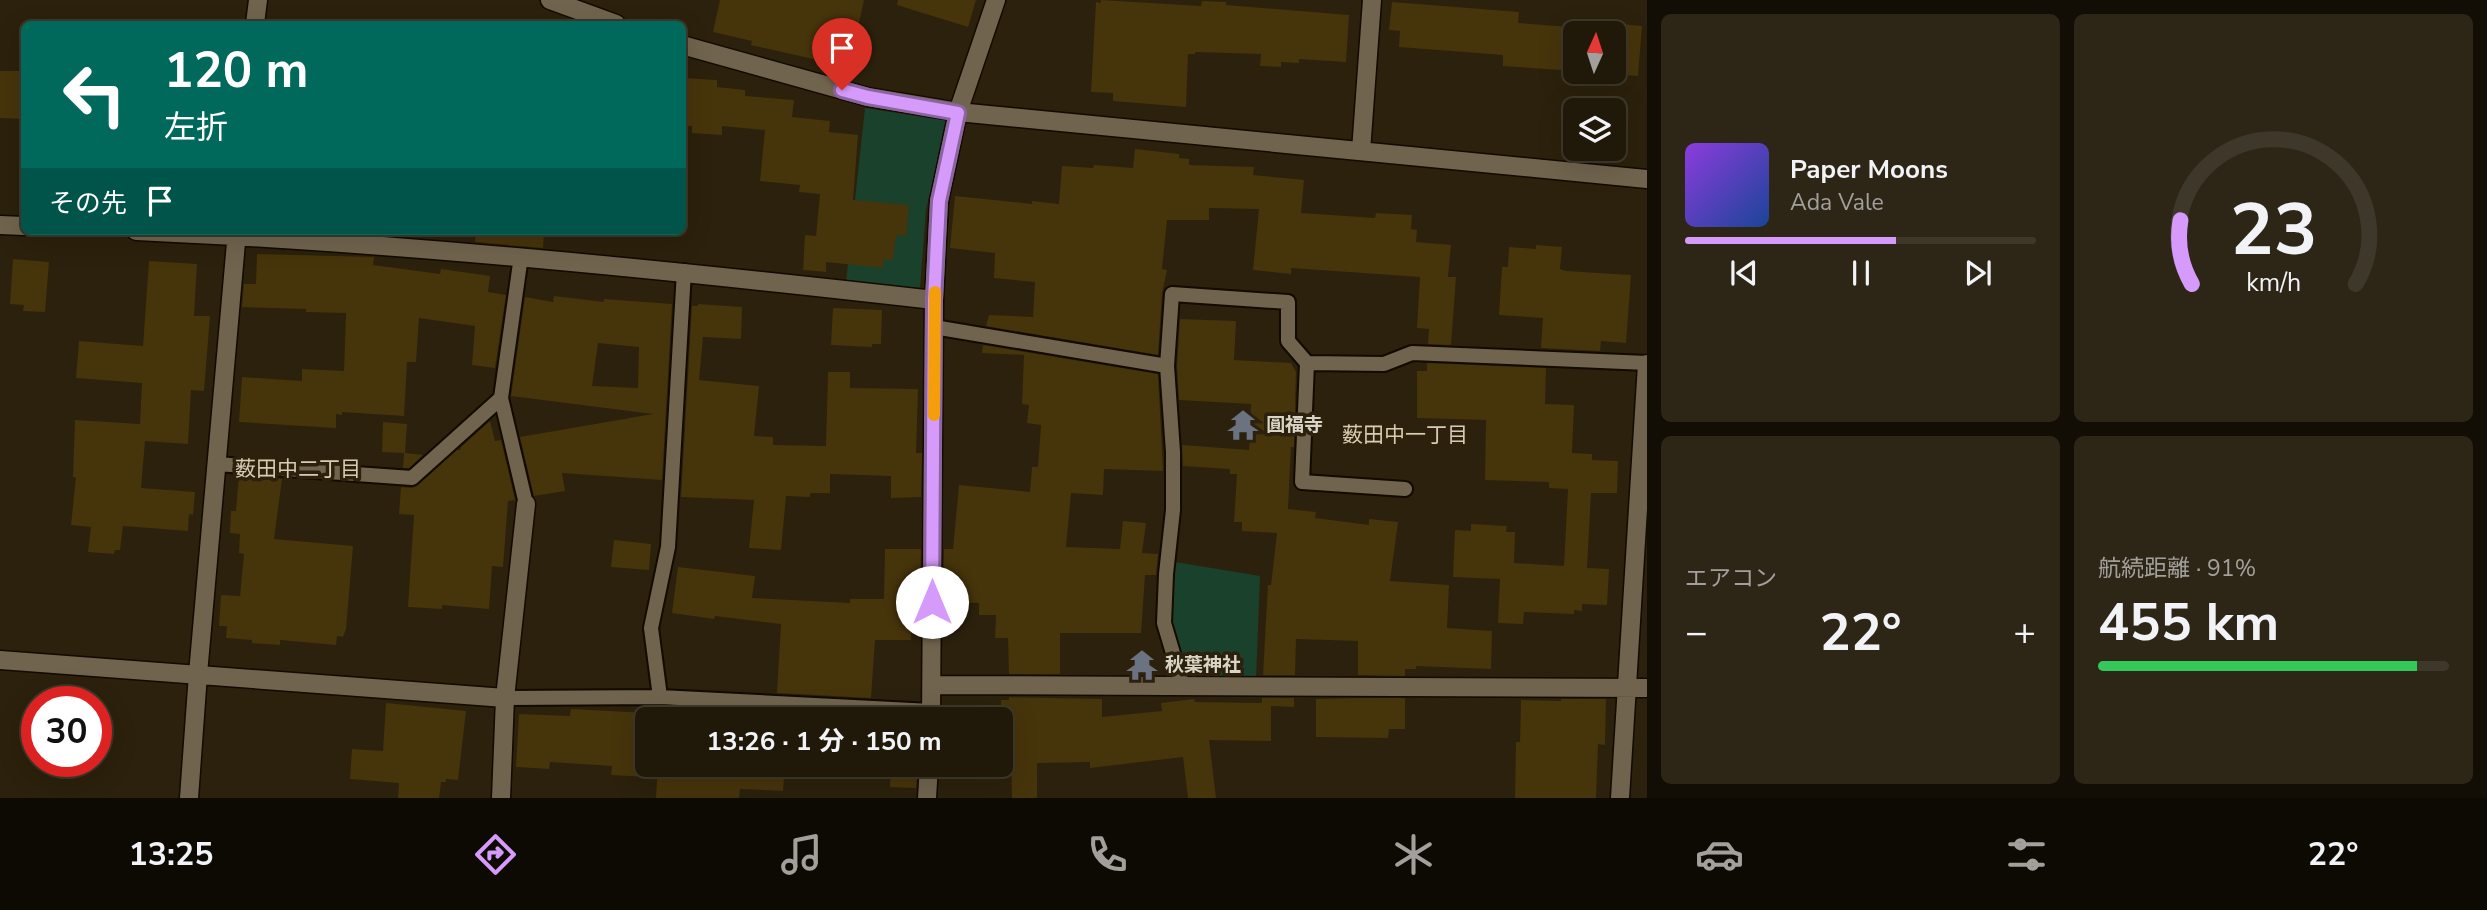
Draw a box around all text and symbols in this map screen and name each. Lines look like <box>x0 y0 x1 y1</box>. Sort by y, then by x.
pin <box>812 18 872 90</box>
north arrow <box>1563 21 1626 84</box>
map controls <box>1563 21 1626 161</box>
icon: arrive <box>823 29 861 67</box>
text: 120 m <box>164 37 308 104</box>
icon: left <box>49 49 140 140</box>
button: layers <box>1563 98 1626 161</box>
text: 左折 <box>164 106 228 149</box>
text: Paper Moons <box>1790 152 1948 187</box>
text: 23 <box>2230 180 2317 280</box>
icon: arrive <box>141 182 179 220</box>
text: その先 <box>49 186 127 221</box>
text: Ada Vale <box>1790 187 1884 218</box>
icon: previous <box>1725 254 1763 292</box>
icon: pause <box>1842 254 1880 292</box>
icon: next <box>1959 254 1997 292</box>
text: km/h <box>2246 266 2301 300</box>
temple icon: 圓福寺 <box>1226 408 1260 442</box>
place label: 圓福寺 <box>1266 412 1323 438</box>
district label: 薮田中一丁目 <box>1342 421 1468 449</box>
district label: 薮田中二丁目 <box>235 455 361 483</box>
text: 航続距離 · 91% <box>2098 553 2256 584</box>
text: エアコン <box>1685 563 1777 594</box>
position arrow <box>895 565 969 639</box>
text: 455 km <box>2098 587 2279 658</box>
text: 22° <box>1819 597 1902 668</box>
text: − <box>1685 607 1708 658</box>
text: + <box>2013 607 2036 658</box>
temple icon: 秋葉神社 <box>1125 648 1159 682</box>
place label: 秋葉神社 <box>1165 652 1241 678</box>
speed limit sign: 30 <box>21 686 112 777</box>
text: 13:26 · 1 分 · 150 m <box>706 724 942 759</box>
icon: directions <box>471 830 520 879</box>
icon: music <box>777 830 826 879</box>
icon: phone <box>1083 830 1132 879</box>
icon: climate <box>1389 830 1438 879</box>
icon: car <box>1695 830 1744 879</box>
icon: filters <box>2002 830 2051 879</box>
text: 13:25 <box>129 833 213 876</box>
text: 22° <box>2308 833 2358 876</box>

